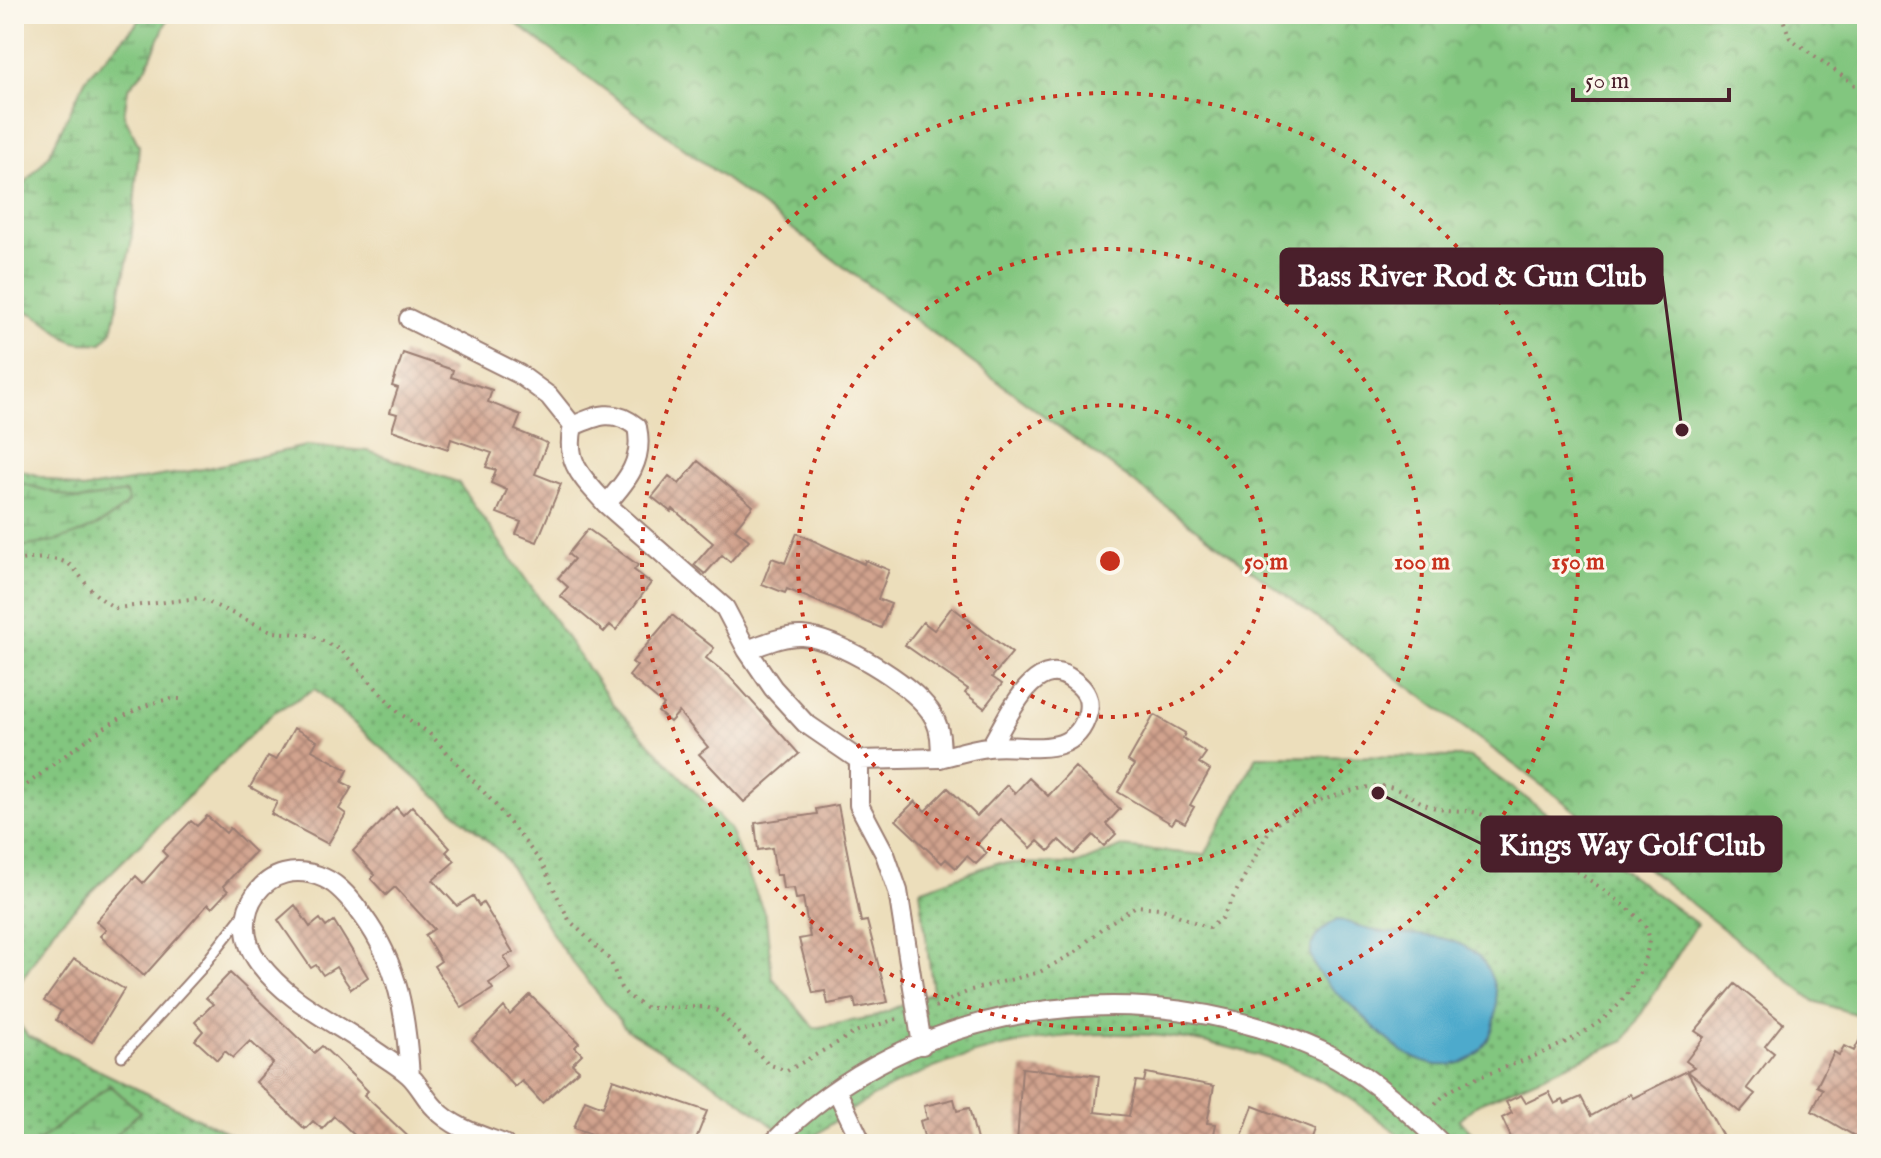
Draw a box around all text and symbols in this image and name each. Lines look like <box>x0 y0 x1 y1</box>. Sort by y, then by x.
scale bar <box>1573 52 1729 102</box>
text: 50 m <box>1585 66 1629 97</box>
callout: Bass River Rod & Gun Club <box>1281 249 1662 303</box>
text: Bass River Rod & Gun Club <box>1298 259 1646 297</box>
centre of rings <box>1096 547 1124 575</box>
text: 50 m <box>1244 547 1289 578</box>
text: 100 m <box>1394 547 1451 578</box>
text: 150 m <box>1551 547 1605 578</box>
callout: Kings Way Golf Club <box>1482 817 1781 871</box>
text: Kings Way Golf Club <box>1499 828 1765 866</box>

